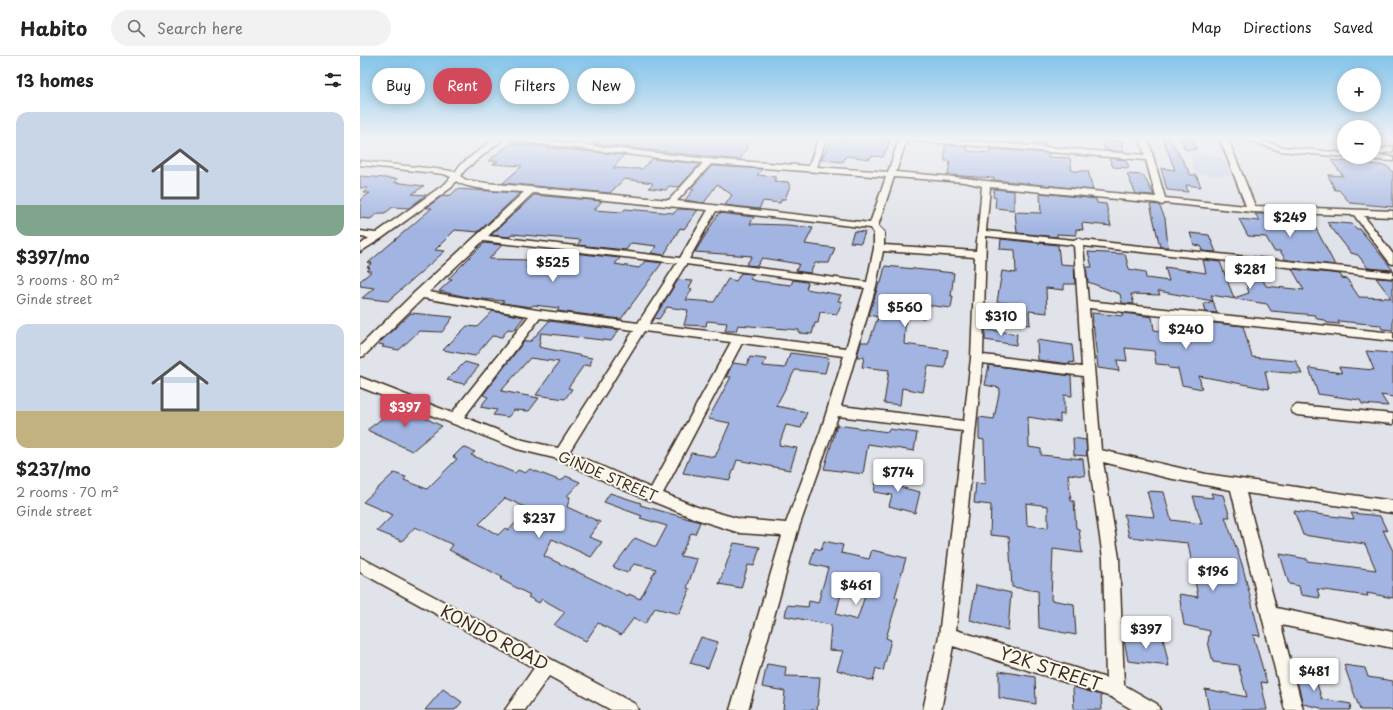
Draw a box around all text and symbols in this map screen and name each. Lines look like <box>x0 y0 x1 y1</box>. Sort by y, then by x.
search box <box>111 10 391 46</box>
text: Habito <box>20 14 87 42</box>
text: Search here <box>157 16 243 39</box>
icon: search <box>125 17 147 39</box>
text: Map <box>1191 17 1221 38</box>
text: Directions <box>1243 17 1311 38</box>
text: Saved <box>1333 17 1373 38</box>
text: 13 homes <box>16 67 93 93</box>
chip: Buy <box>372 68 425 104</box>
chip: Rent <box>433 68 492 104</box>
chip: Filters <box>500 68 569 104</box>
chip: New <box>577 68 635 104</box>
map controls <box>1337 68 1381 164</box>
button: + <box>1337 68 1381 112</box>
icon: filters <box>322 69 344 91</box>
button: − <box>1337 120 1381 164</box>
icon: home <box>144 138 216 210</box>
pin: $249 <box>1266 204 1314 238</box>
text: $249 <box>1273 207 1307 226</box>
text: $397/mo <box>16 244 90 270</box>
pin: $525 <box>529 249 577 283</box>
text: $525 <box>536 252 570 271</box>
pin: $281 <box>1226 256 1274 290</box>
text: $281 <box>1234 259 1266 278</box>
text: 3 rooms · 80 m² <box>16 270 120 289</box>
text: Ginde street <box>16 289 92 308</box>
pin: $560 <box>881 294 929 328</box>
text: $560 <box>887 297 923 316</box>
pin: $310 <box>977 303 1025 337</box>
text: $310 <box>985 306 1017 325</box>
pin: $240 <box>1162 316 1210 350</box>
text: $240 <box>1168 319 1204 338</box>
icon: home <box>144 350 216 422</box>
pin: $397 <box>381 394 429 428</box>
text: $397 <box>389 397 421 416</box>
street label: GINDE STREET <box>555 446 661 507</box>
text: $237/mo <box>16 456 91 482</box>
pin: $774 <box>874 459 922 493</box>
text: $774 <box>882 462 914 481</box>
text: 2 rooms · 70 m² <box>16 482 119 501</box>
text: Ginde street <box>16 501 92 520</box>
pin: $237 <box>515 505 563 539</box>
text: $237 <box>523 508 555 527</box>
pin: $196 <box>1189 558 1237 592</box>
text: $196 <box>1197 561 1229 580</box>
pin: $461 <box>832 572 880 606</box>
text: $461 <box>840 575 872 594</box>
street label: KONDO ROAD <box>436 597 554 677</box>
pin: $397 <box>1122 616 1170 650</box>
text: $397 <box>1130 619 1162 638</box>
street label: Y2K STREET <box>997 639 1106 697</box>
pin: $481 <box>1290 658 1338 692</box>
text: $481 <box>1299 661 1329 680</box>

